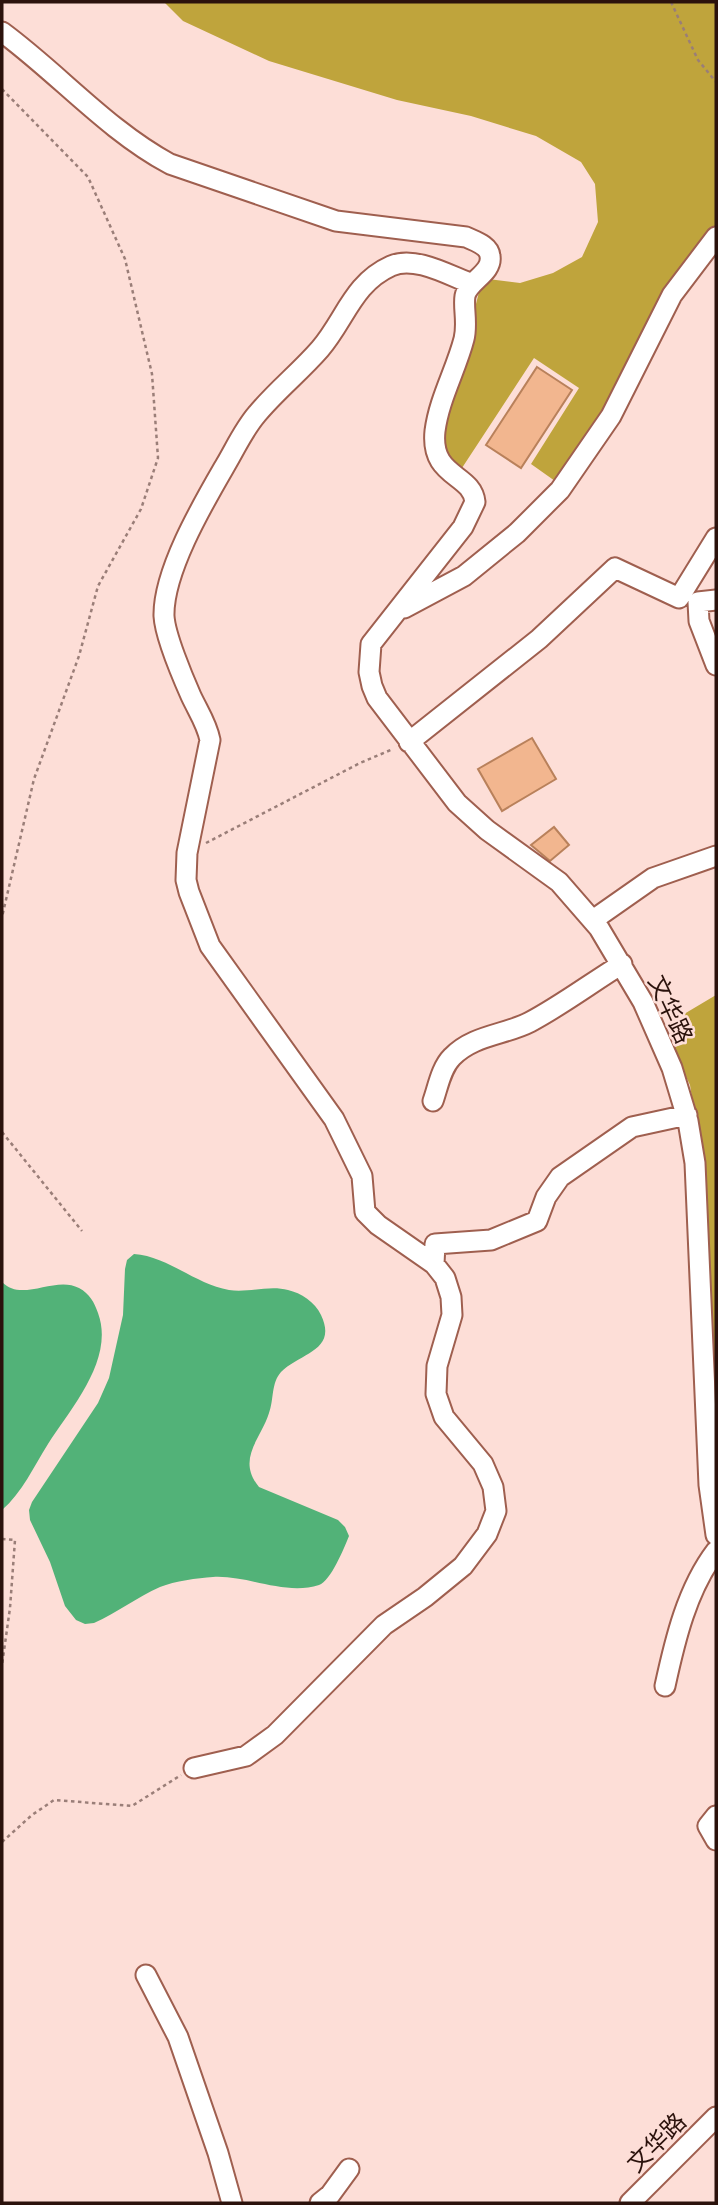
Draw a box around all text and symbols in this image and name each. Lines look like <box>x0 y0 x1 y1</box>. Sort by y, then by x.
street label: 文华路 <box>641 970 701 1048</box>
street label: 文华路 <box>619 2105 693 2179</box>

